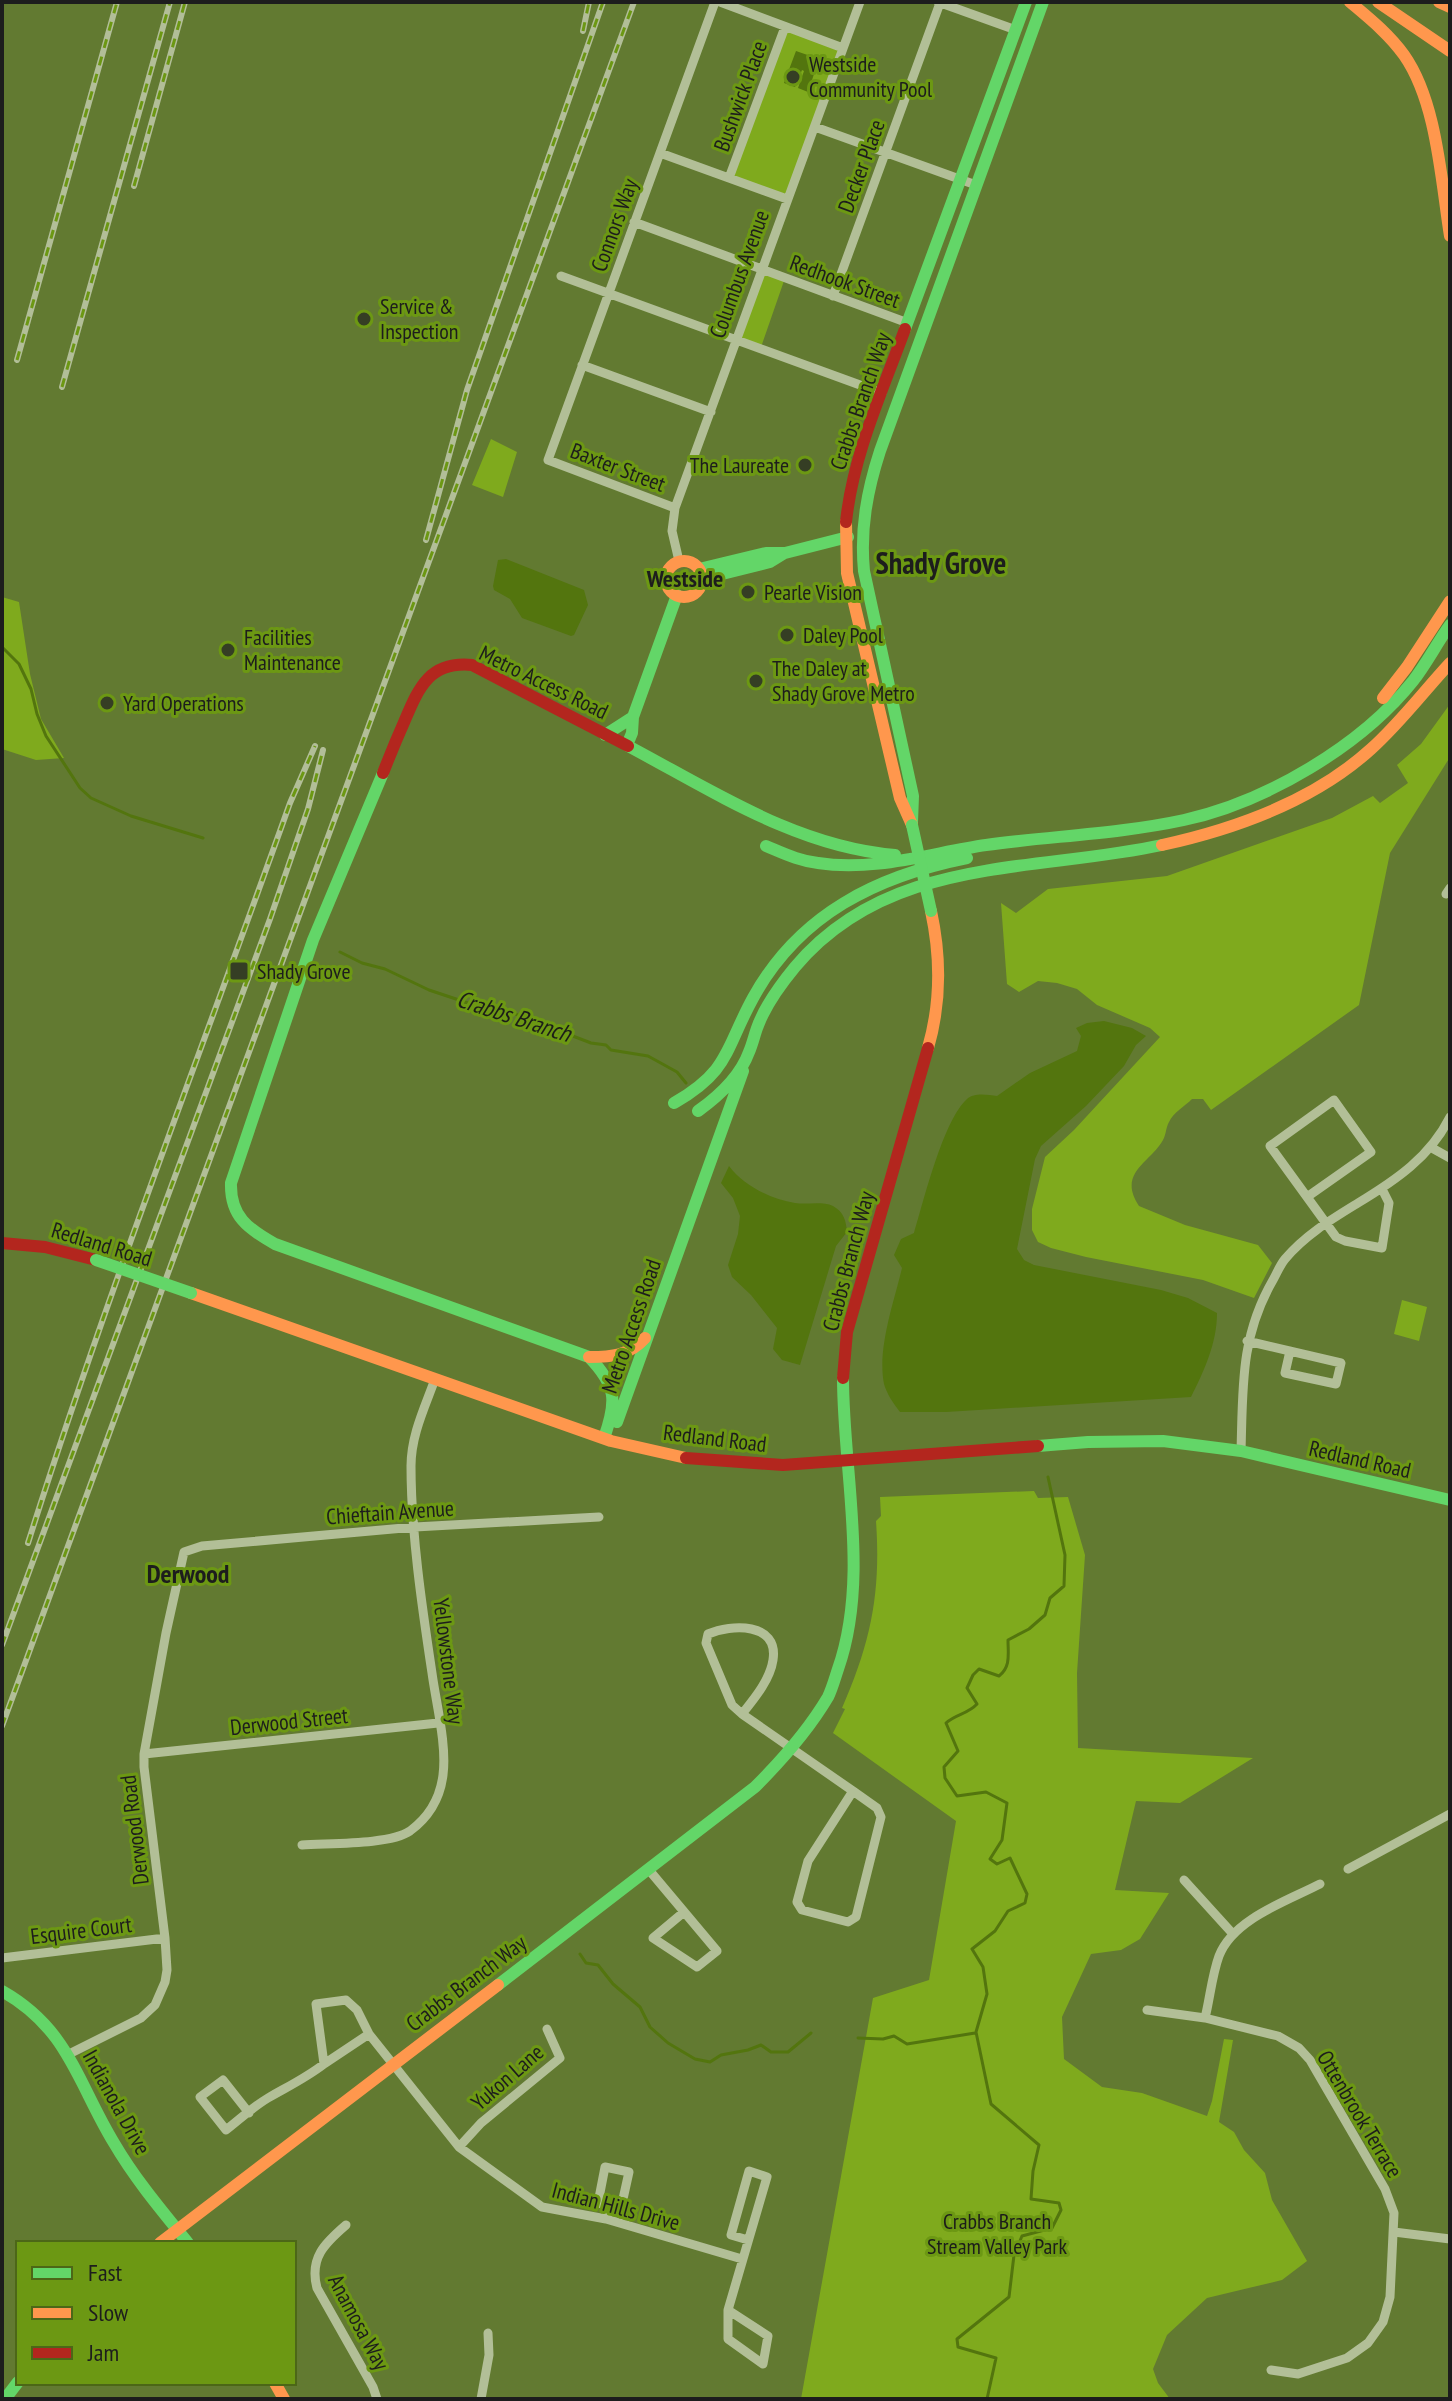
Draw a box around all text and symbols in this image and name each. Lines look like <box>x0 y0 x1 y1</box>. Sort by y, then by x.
street label: Bushwick Place <box>707 37 773 155</box>
place label: Westside Community Pool <box>809 50 933 103</box>
marker: Westside Community Pool <box>784 68 802 86</box>
street label: Decker Place <box>831 116 891 216</box>
street label: Connors Way <box>584 174 644 275</box>
street label: Columbus Avenue <box>703 206 775 342</box>
street label: Redhook Street <box>786 248 904 314</box>
place label: Service & Inspection <box>380 292 459 345</box>
marker: Service & Inspection <box>355 310 373 328</box>
street label: Crabbs Branch Way <box>823 328 897 473</box>
street label: Baxter Street <box>567 436 669 498</box>
place label: The Laureate <box>690 451 789 479</box>
marker: The Laureate <box>796 456 814 474</box>
district label: Shady Grove <box>876 543 1006 582</box>
district label: Westside <box>646 563 723 594</box>
place label: Pearle Vision <box>764 578 862 606</box>
marker: Pearle Vision <box>739 583 757 601</box>
place label: Daley Pool <box>803 621 884 649</box>
place label: Facilities Maintenance <box>244 623 341 676</box>
marker: Daley Pool <box>778 626 796 644</box>
street label: Metro Access Road <box>475 639 613 725</box>
marker: Facilities Maintenance <box>219 641 237 659</box>
place label: The Daley at Shady Grove Metro <box>772 654 915 707</box>
marker: The Daley at Shady Grove Metro <box>747 672 765 690</box>
place label: Yard Operations <box>123 689 244 717</box>
marker: Yard Operations <box>98 694 116 712</box>
place label: Shady Grove <box>257 957 350 985</box>
marker: Shady Grove <box>228 960 250 982</box>
water label: Crabbs Branch <box>453 983 576 1049</box>
street label: Crabbs Branch Way <box>816 1187 880 1334</box>
street label: Redland Road <box>48 1215 156 1273</box>
street label: Metro Access Road <box>595 1255 667 1397</box>
street label: Redland Road <box>662 1418 768 1458</box>
street label: Redland Road <box>1306 1434 1414 1484</box>
street label: Chieftain Avenue <box>325 1494 455 1530</box>
district label: Derwood <box>147 1557 229 1590</box>
street label: Yellowstone Way <box>427 1596 471 1726</box>
street label: Derwood Street <box>229 1701 349 1741</box>
street label: Derwood Road <box>113 1774 155 1886</box>
street label: Esquire Court <box>29 1910 133 1950</box>
street label: Crabbs Branch Way <box>400 1928 532 2037</box>
street label: Yukon Lane <box>465 2038 549 2116</box>
street label: Indianola Drive <box>77 2045 157 2159</box>
street label: Ottenbrook Terrace <box>1311 2045 1409 2183</box>
street label: Indian Hills Drive <box>549 2176 683 2236</box>
park label: Crabbs Branch Stream Valley Park <box>927 2207 1067 2260</box>
legend <box>16 2241 296 2385</box>
text: Fast <box>88 2257 123 2288</box>
street label: Anamosa Way <box>322 2269 396 2375</box>
text: Slow <box>88 2297 129 2328</box>
text: Jam <box>87 2337 119 2368</box>

